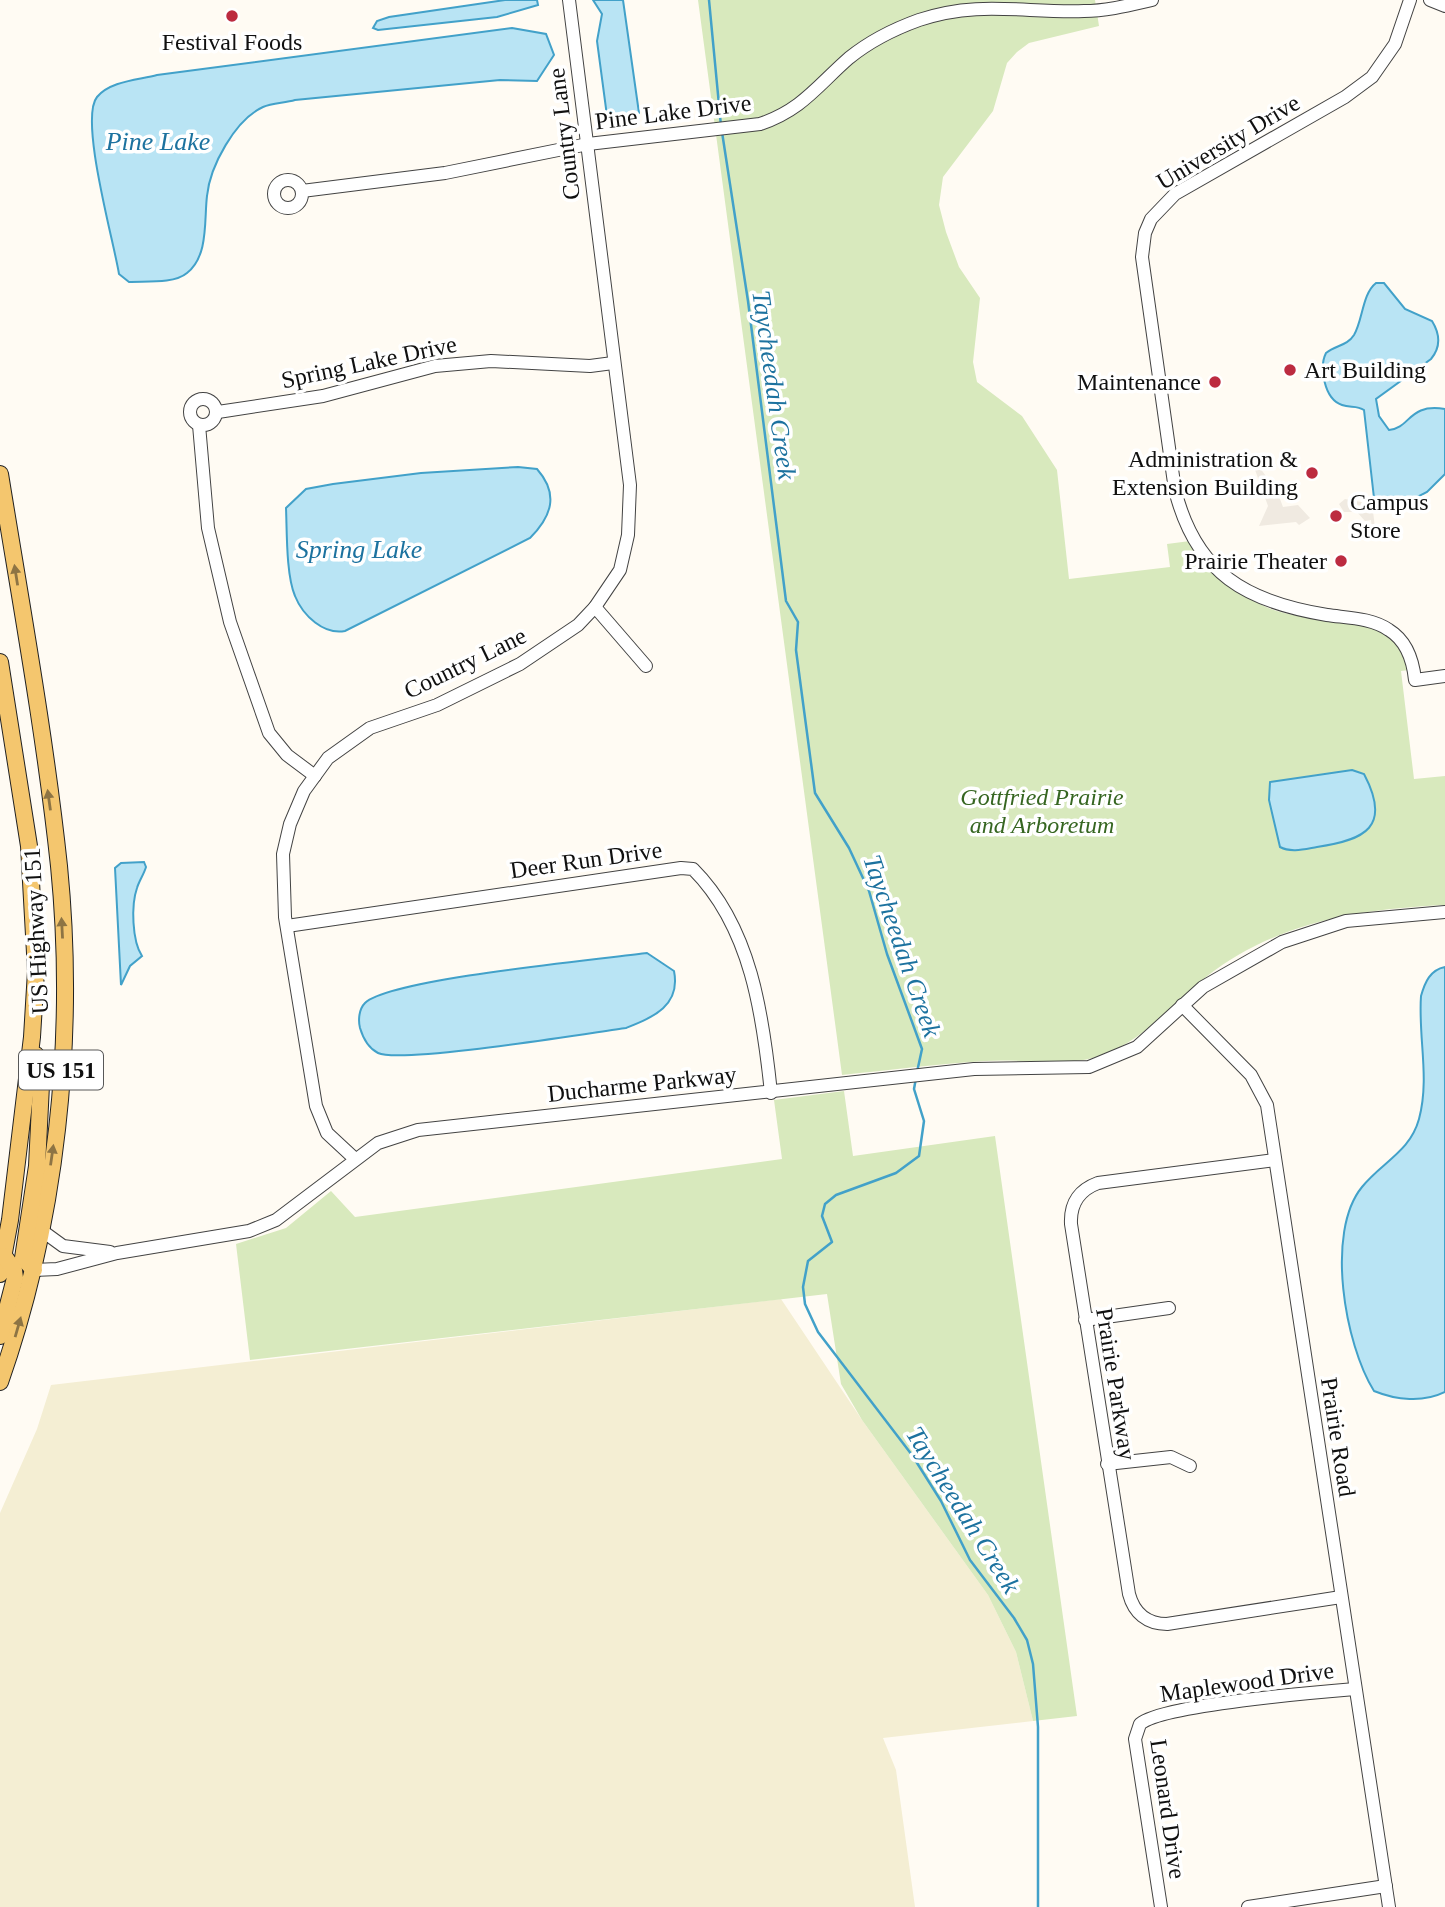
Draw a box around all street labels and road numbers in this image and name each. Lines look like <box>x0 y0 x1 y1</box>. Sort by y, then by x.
street label: Country Lane <box>543 67 585 201</box>
street label: University Drive <box>1152 89 1304 195</box>
street label: Pine Lake Drive <box>593 90 753 134</box>
street label: Spring Lake Drive <box>279 331 459 393</box>
street label: Country Lane <box>400 622 530 704</box>
street label: Deer Run Drive <box>508 836 664 884</box>
street label: US Highway 151 <box>19 847 53 1015</box>
road number: US 151 <box>19 1050 103 1090</box>
street label: Ducharme Parkway <box>546 1061 738 1107</box>
street label: Prairie Parkway <box>1091 1306 1141 1462</box>
street label: Prairie Road <box>1316 1375 1360 1499</box>
street label: Maplewood Drive <box>1158 1657 1336 1707</box>
street label: Leonard Drive <box>1145 1738 1191 1880</box>

